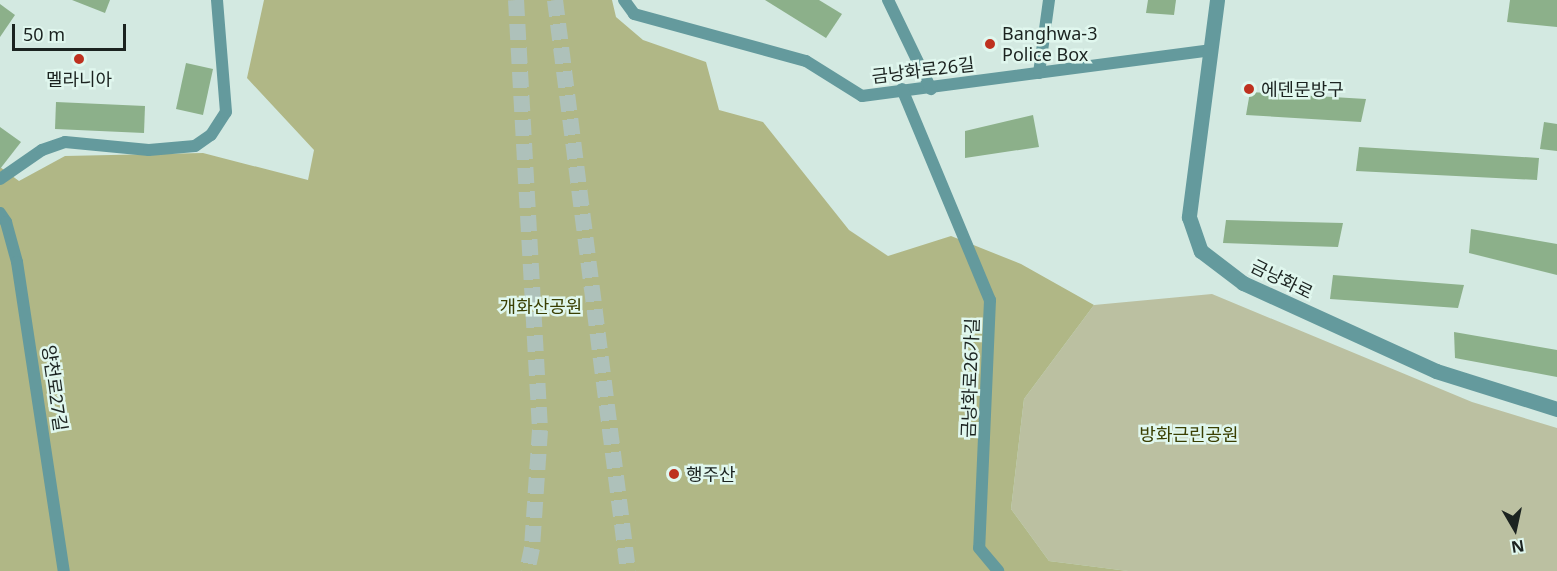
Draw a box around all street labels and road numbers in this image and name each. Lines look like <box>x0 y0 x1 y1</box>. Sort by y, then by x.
street label: 금낭화로26길 <box>870 53 976 87</box>
street label: 금낭화로 <box>1247 255 1317 303</box>
street label: 금낭화로26가길 <box>957 318 983 438</box>
street label: 양천로27길 <box>38 344 72 432</box>

